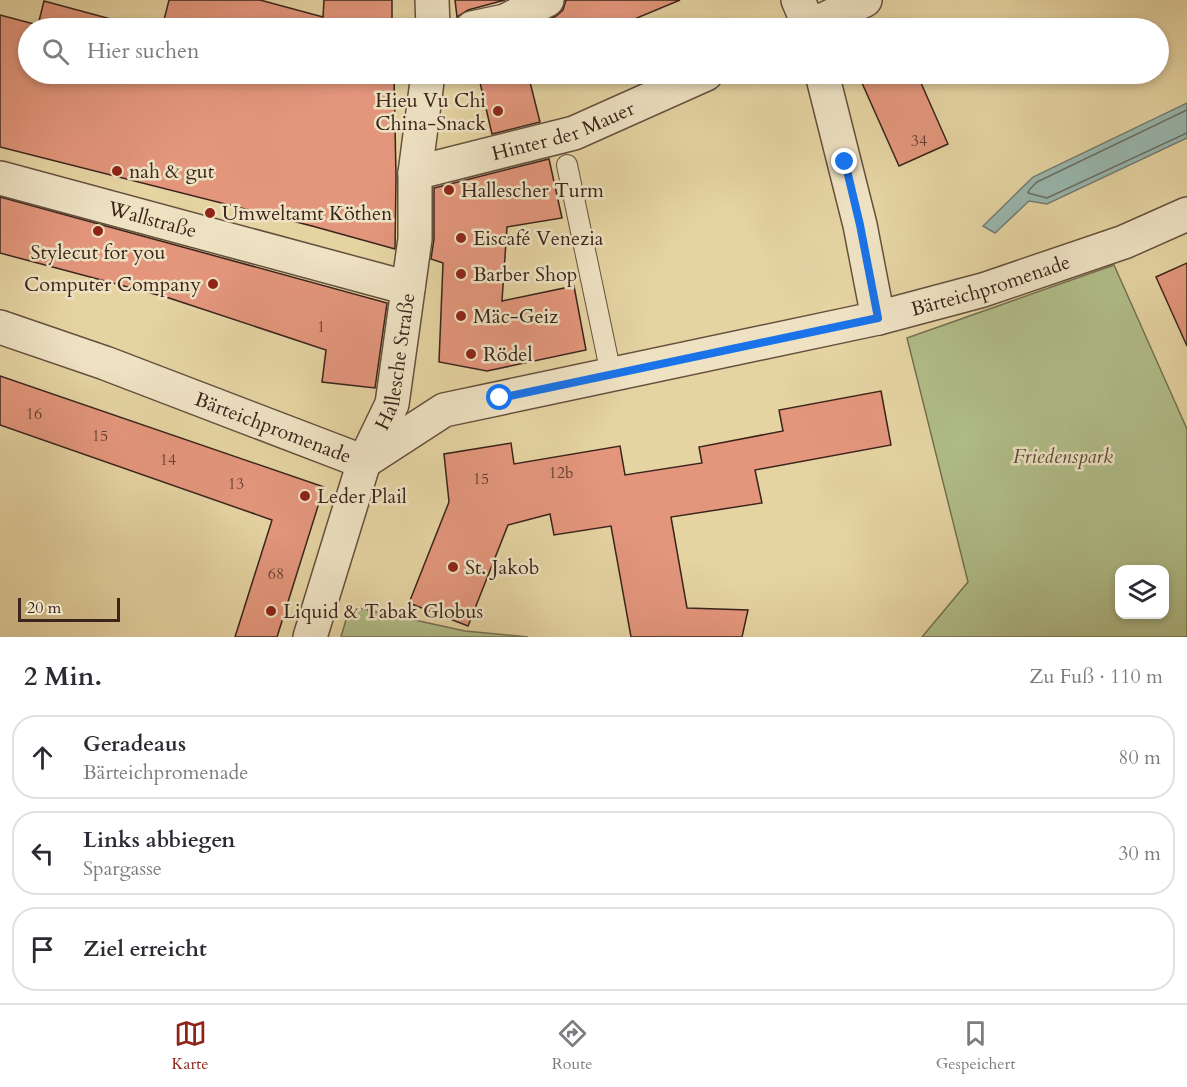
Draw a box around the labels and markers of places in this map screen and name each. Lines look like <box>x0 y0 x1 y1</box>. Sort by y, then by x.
place label: Hieu Vu Chi China-Snack <box>375 87 486 137</box>
marker: Hieu Vu Chi China-Snack <box>491 104 505 118</box>
place label: nah & gut <box>129 158 215 185</box>
marker: nah & gut <box>110 164 124 178</box>
place label: Hallescher Turm <box>461 177 604 204</box>
marker: Hallescher Turm <box>442 183 456 197</box>
place label: Umweltamt Köthen <box>222 200 393 227</box>
marker: Umweltamt Köthen <box>203 206 217 220</box>
marker: Stylecut for you <box>91 224 105 238</box>
place label: Eiscafé Venezia <box>473 225 604 252</box>
marker: Eiscafé Venezia <box>454 231 468 245</box>
place label: Stylecut for you <box>31 239 165 266</box>
place label: Barber Shop <box>473 261 577 288</box>
marker: Barber Shop <box>454 267 468 281</box>
place label: Computer Company <box>24 271 201 298</box>
marker: Computer Company <box>206 277 220 291</box>
place label: Mäc-Geiz <box>473 303 558 330</box>
marker: Mäc-Geiz <box>454 309 468 323</box>
place label: Rödel <box>483 341 532 368</box>
marker: Rödel <box>464 347 478 361</box>
place label: Leder Plail <box>317 483 407 510</box>
marker: Leder Plail <box>298 489 312 503</box>
place label: St. Jakob <box>465 554 539 581</box>
marker: St. Jakob <box>446 560 460 574</box>
place label: Liquid & Tabak Globus <box>283 598 483 625</box>
marker: Liquid & Tabak Globus <box>264 604 278 618</box>

